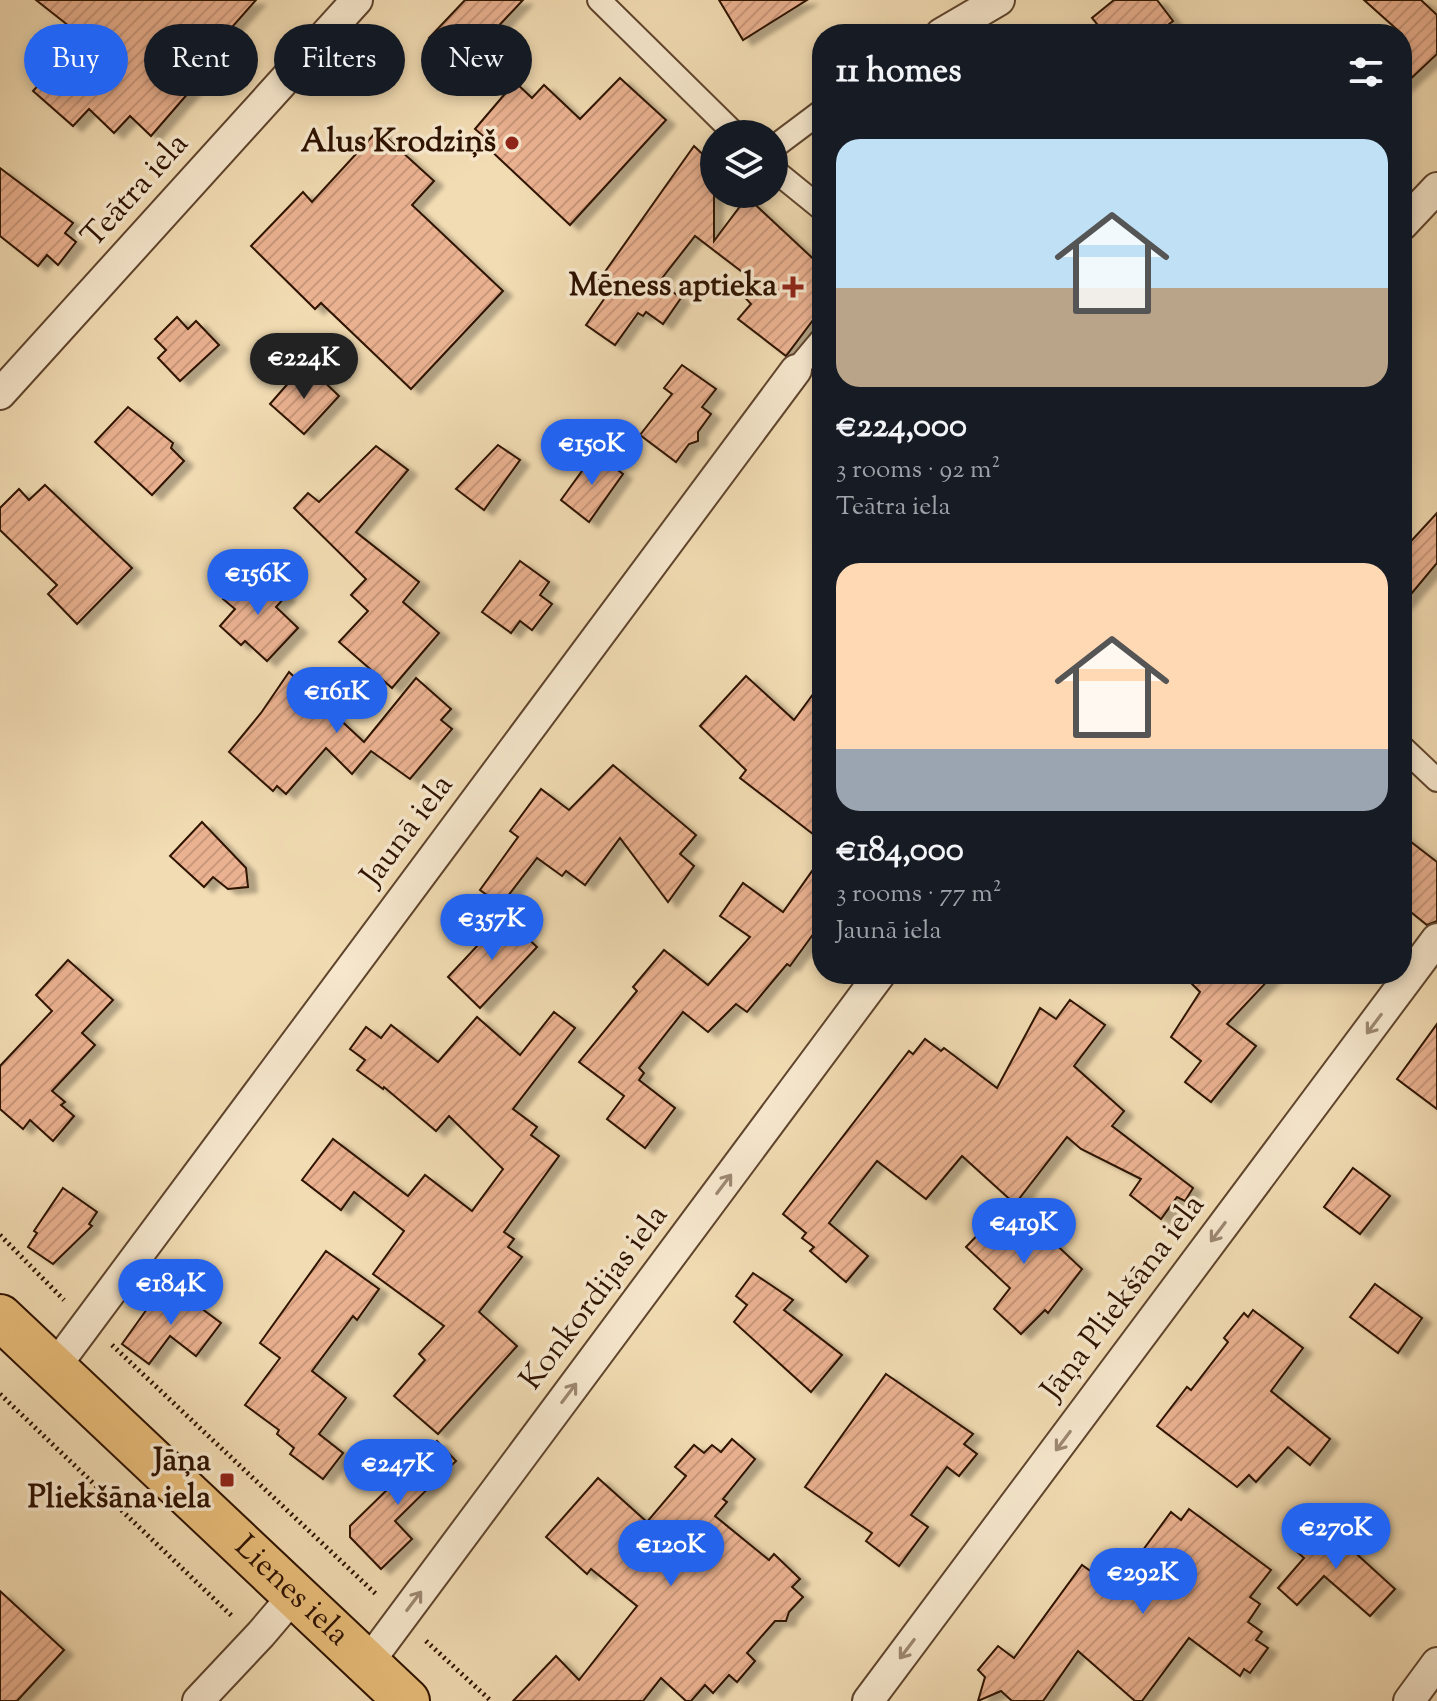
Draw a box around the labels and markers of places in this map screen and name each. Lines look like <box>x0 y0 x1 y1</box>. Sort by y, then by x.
place label: Alus Krodziņš <box>301 120 496 166</box>
marker: Alus Krodziņš <box>503 134 521 152</box>
place label: Mēness aptieka <box>569 264 777 310</box>
marker: Mēness aptieka <box>784 278 802 296</box>
pin: €224K <box>248 333 360 401</box>
pin: €150K <box>536 419 648 487</box>
pin: €156K <box>202 549 314 617</box>
pin: €161K <box>281 667 393 735</box>
pin: €357K <box>436 894 548 962</box>
pin: €419K <box>968 1198 1080 1266</box>
pin: €184K <box>115 1259 227 1327</box>
place label: Jāņa Pliekšāna iela <box>28 1439 211 1522</box>
pin: €247K <box>342 1439 454 1507</box>
marker: Jāņa Pliekšāna iela <box>218 1471 236 1489</box>
pin: €270K <box>1280 1503 1392 1571</box>
pin: €120K <box>615 1520 727 1588</box>
pin: €292K <box>1087 1548 1199 1616</box>

